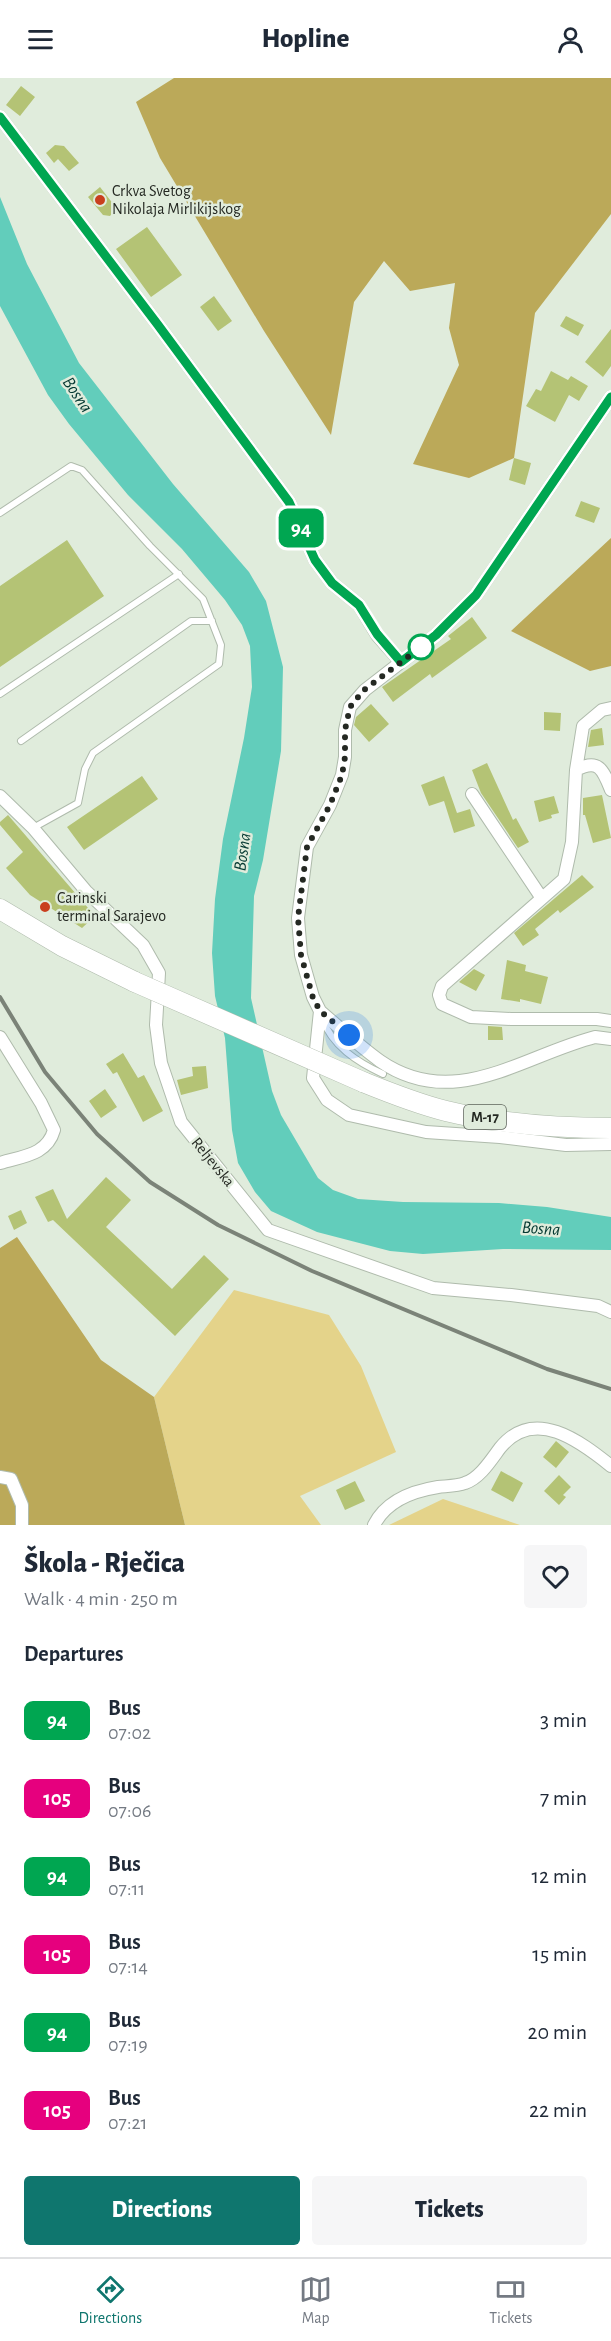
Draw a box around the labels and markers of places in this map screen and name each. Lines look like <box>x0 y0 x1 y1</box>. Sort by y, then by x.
place label: Crkva Svetog Nikolaja Mirlikijskog <box>112 183 241 218</box>
marker: Crkva Svetog Nikolaja Mirlikijskog <box>93 193 107 207</box>
unlabelled marker <box>408 634 434 660</box>
place label: Carinski terminal Sarajevo <box>57 890 166 925</box>
marker: Carinski terminal Sarajevo <box>38 900 52 914</box>

